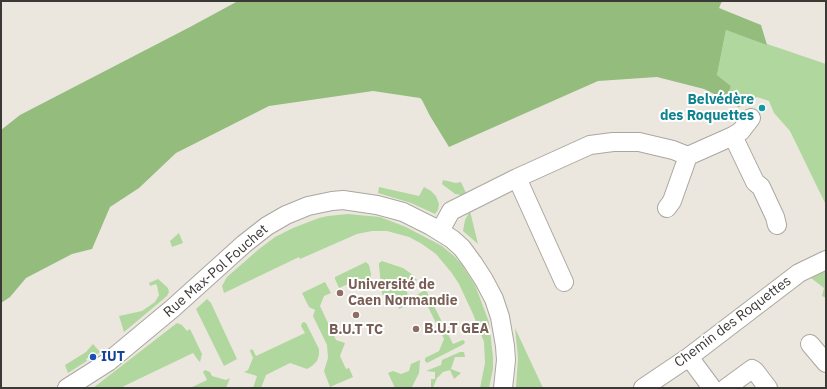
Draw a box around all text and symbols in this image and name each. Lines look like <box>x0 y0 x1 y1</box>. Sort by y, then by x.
place label: Belvédère des Roquettes <box>660 92 754 124</box>
marker: Belvédère des Roquettes <box>757 103 767 113</box>
street label: Rue Max-Pol Fouchet <box>160 221 272 321</box>
street label: Chemin des Roquettes <box>671 273 795 371</box>
place label: Université de Caen Normandie <box>348 277 457 310</box>
marker: Université de Caen Normandie <box>335 288 345 298</box>
marker: B.U.T TC <box>351 310 361 320</box>
place label: B.U.T GEA <box>424 321 489 337</box>
place label: B.U.T TC <box>329 322 383 338</box>
marker: B.U.T GEA <box>411 324 421 334</box>
place label: IUT <box>101 349 125 365</box>
marker: IUT <box>88 352 98 362</box>

